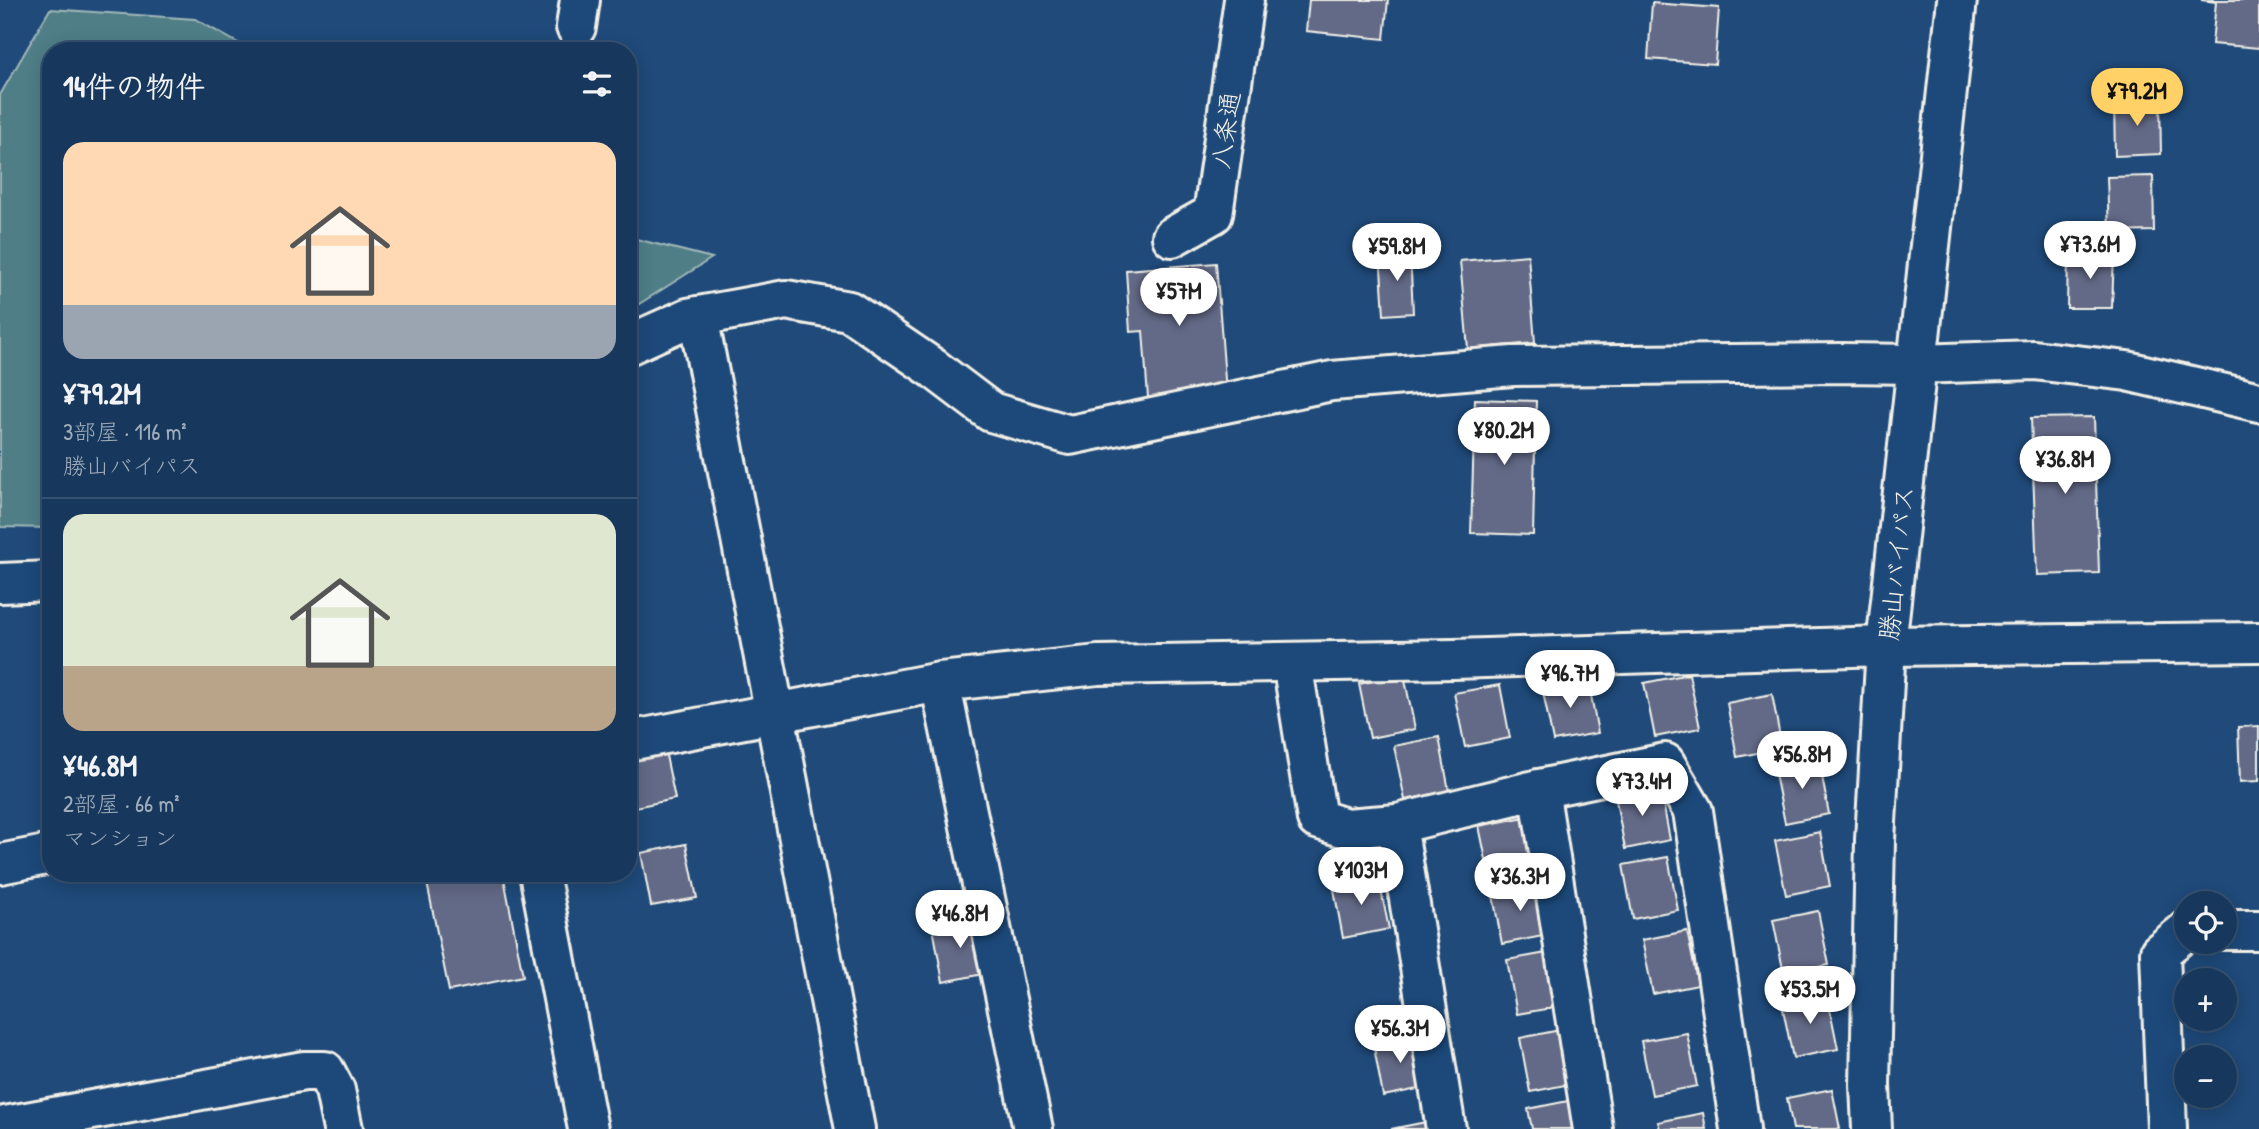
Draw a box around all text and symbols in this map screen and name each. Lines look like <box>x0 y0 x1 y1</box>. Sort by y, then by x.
icon: filters <box>578 65 616 103</box>
text: 14件の物件 <box>63 66 205 106</box>
pin: ¥79.2M <box>2080 68 2194 128</box>
text: ¥79.2M <box>2107 75 2167 106</box>
street label: 八条通 <box>1202 89 1248 171</box>
icon: home <box>277 188 403 314</box>
pin: ¥73.6M <box>2033 222 2147 281</box>
pin: ¥59.8M <box>1340 224 1454 283</box>
text: ¥73.6M <box>2060 228 2120 259</box>
text: ¥59.8M <box>1368 230 1426 261</box>
pin: ¥57M <box>1138 268 1220 328</box>
text: ¥57M <box>1156 275 1202 306</box>
text: ¥79.2M <box>63 373 141 413</box>
pin: ¥80.2M <box>1447 407 1561 467</box>
text: ¥80.2M <box>1474 414 1534 445</box>
text: 3部屋 · 116 m² <box>63 416 187 447</box>
pin: ¥36.8M <box>2008 436 2122 496</box>
text: ¥36.8M <box>2036 443 2094 474</box>
text: 勝山バイパス <box>63 450 201 481</box>
street label: 勝山バイパス <box>1870 484 1922 642</box>
icon: home <box>277 560 403 686</box>
pin: ¥96.7M <box>1513 650 1627 710</box>
text: ¥96.7M <box>1541 657 1599 688</box>
pin: ¥56.8M <box>1745 732 1859 791</box>
text: ¥56.8M <box>1773 738 1831 769</box>
text: ¥46.8M <box>63 745 137 785</box>
pin: ¥73.4M <box>1585 758 1699 818</box>
text: ¥73.4M <box>1612 765 1672 796</box>
text: 2部屋 · 66 m² <box>63 788 180 819</box>
text: マンション <box>63 822 177 853</box>
pin: ¥103M <box>1312 848 1410 907</box>
pin: ¥36.3M <box>1463 853 1577 913</box>
text: ¥103M <box>1334 854 1388 885</box>
text: ¥36.3M <box>1490 860 1550 891</box>
pin: ¥46.8M <box>903 890 1017 950</box>
map controls <box>2174 891 2237 1108</box>
button: locate <box>2174 891 2237 954</box>
text: ¥46.8M <box>931 897 989 928</box>
pin: ¥53.5M <box>1753 967 1867 1026</box>
button: + <box>2174 968 2237 1031</box>
text: ¥53.5M <box>1780 973 1840 1004</box>
pin: ¥56.3M <box>1343 1006 1457 1065</box>
text: ¥56.3M <box>1371 1012 1429 1043</box>
button: − <box>2174 1045 2237 1108</box>

